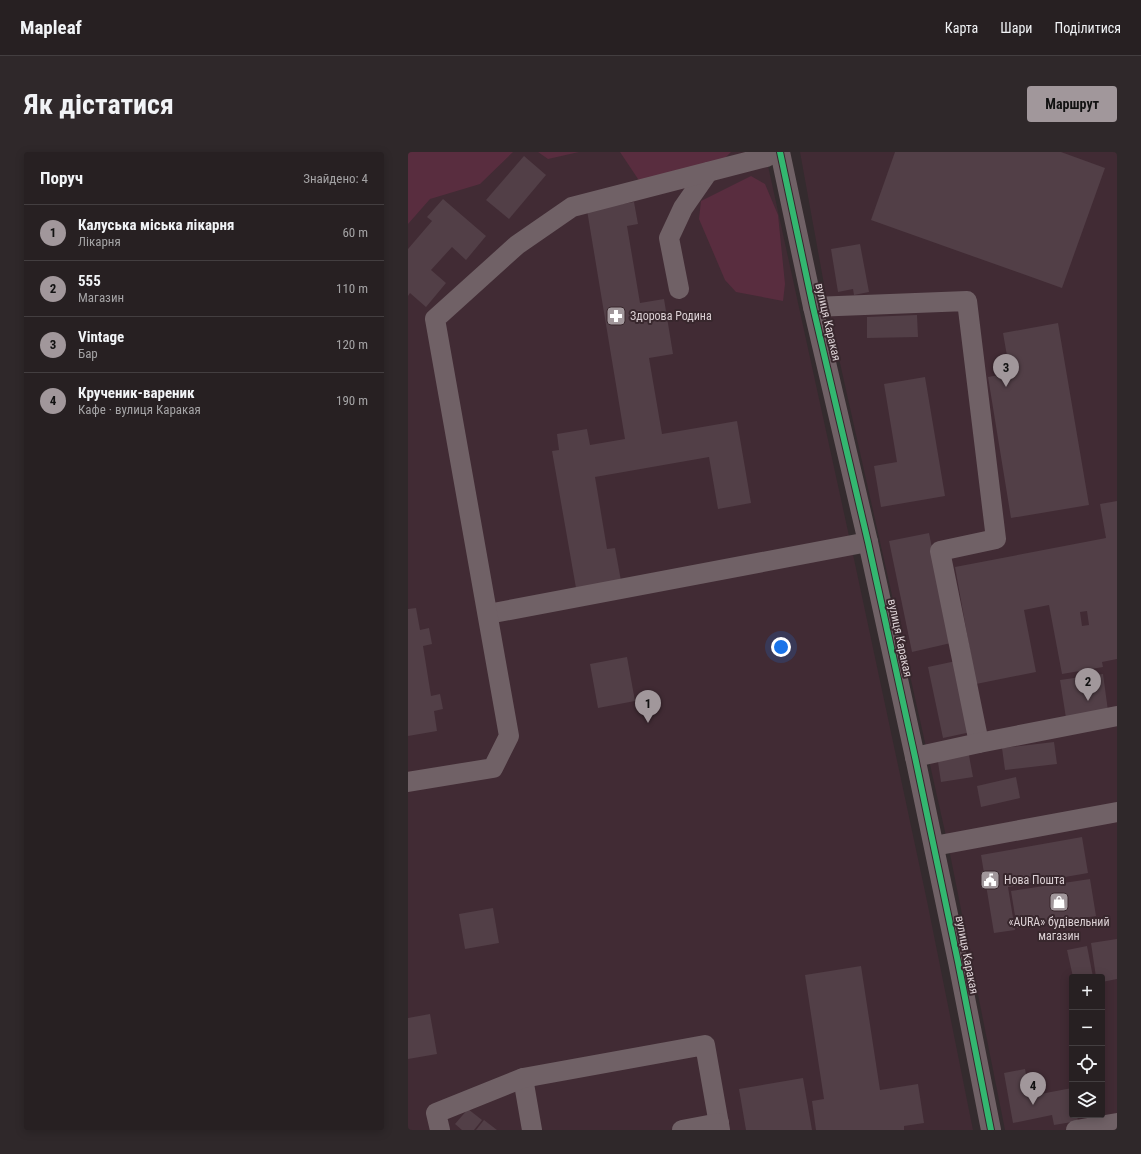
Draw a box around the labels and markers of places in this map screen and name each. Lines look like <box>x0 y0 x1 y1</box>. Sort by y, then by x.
pharmacy icon: Здорова Родина <box>605 305 627 327</box>
place label: Здорова Родина <box>630 309 712 323</box>
pin: 3 <box>993 354 1019 387</box>
pin: 2 <box>1075 668 1101 701</box>
pin: 1 <box>635 690 661 723</box>
public building icon: Нова Пошта <box>979 869 1001 891</box>
place label: Нова Пошта <box>1004 873 1065 887</box>
shop icon: «AURA» будівельний магазин <box>1048 891 1070 913</box>
place label: «AURA» будівельний магазин <box>1008 915 1110 943</box>
pin: 4 <box>1020 1072 1046 1105</box>

